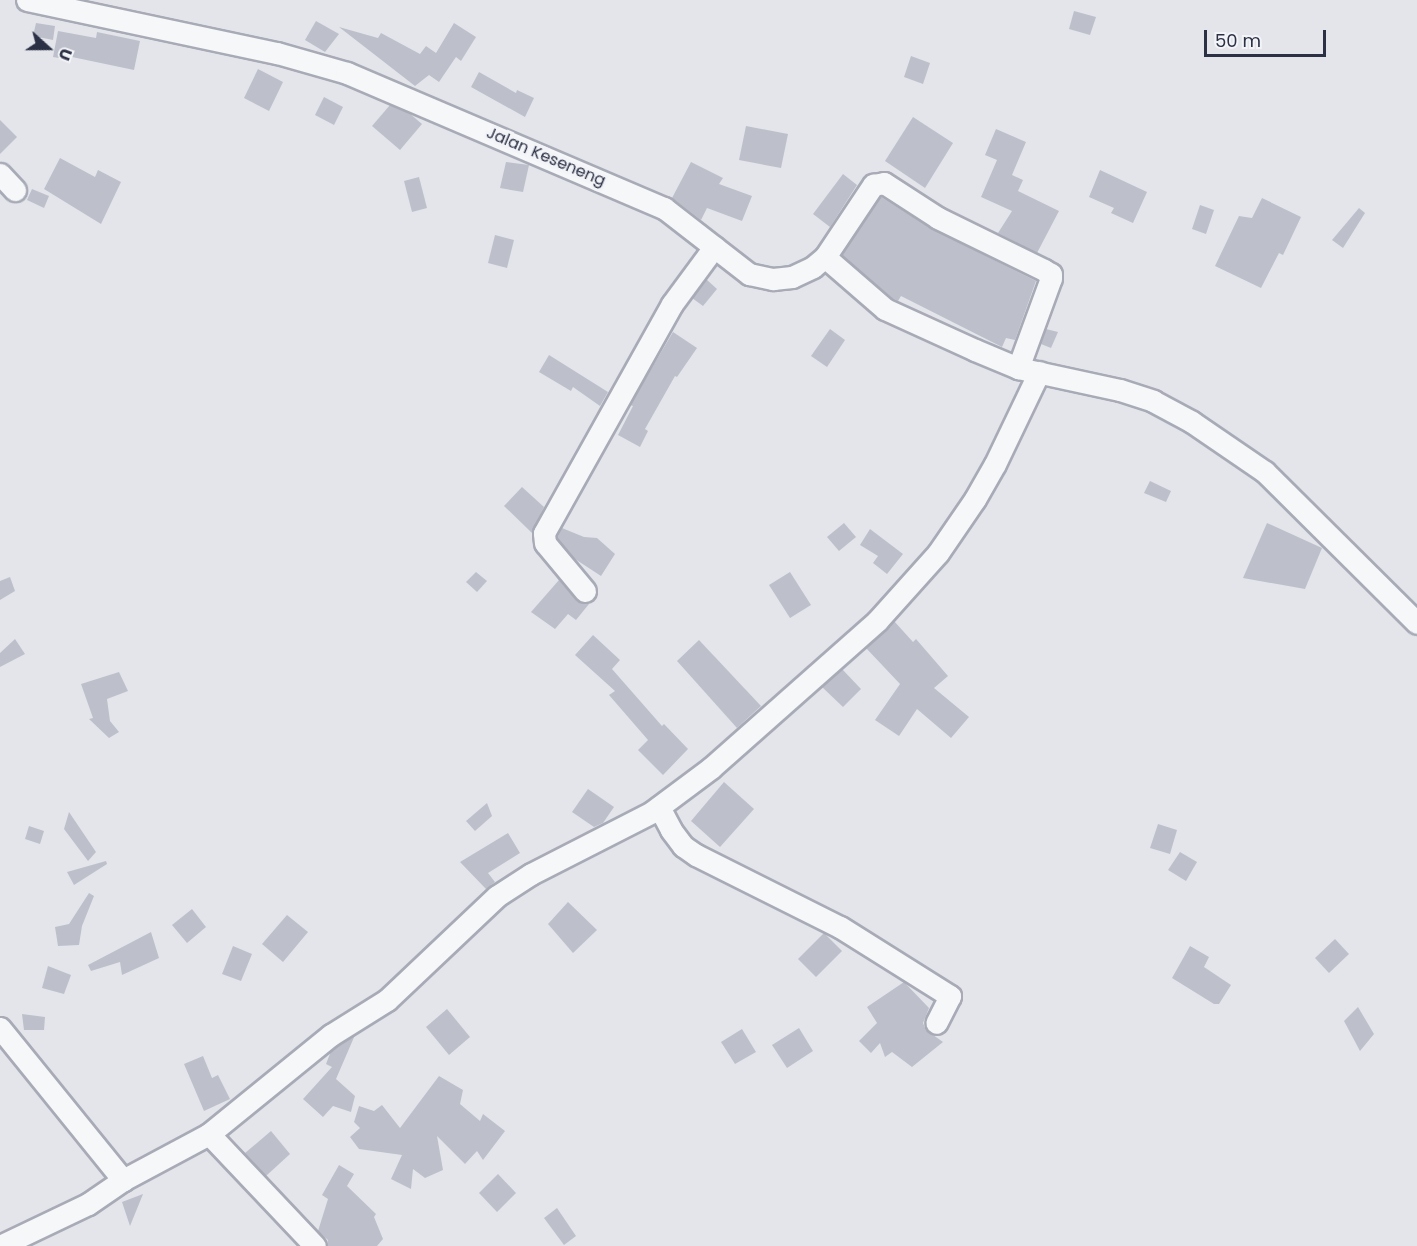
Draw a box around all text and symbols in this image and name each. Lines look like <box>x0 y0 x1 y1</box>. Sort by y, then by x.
north arrow <box>18 18 78 78</box>
scale bar <box>1207 18 1328 56</box>
text: 50 m <box>1215 28 1261 53</box>
text: U <box>53 45 78 64</box>
street label: Jalan Keseneng <box>484 123 608 191</box>

